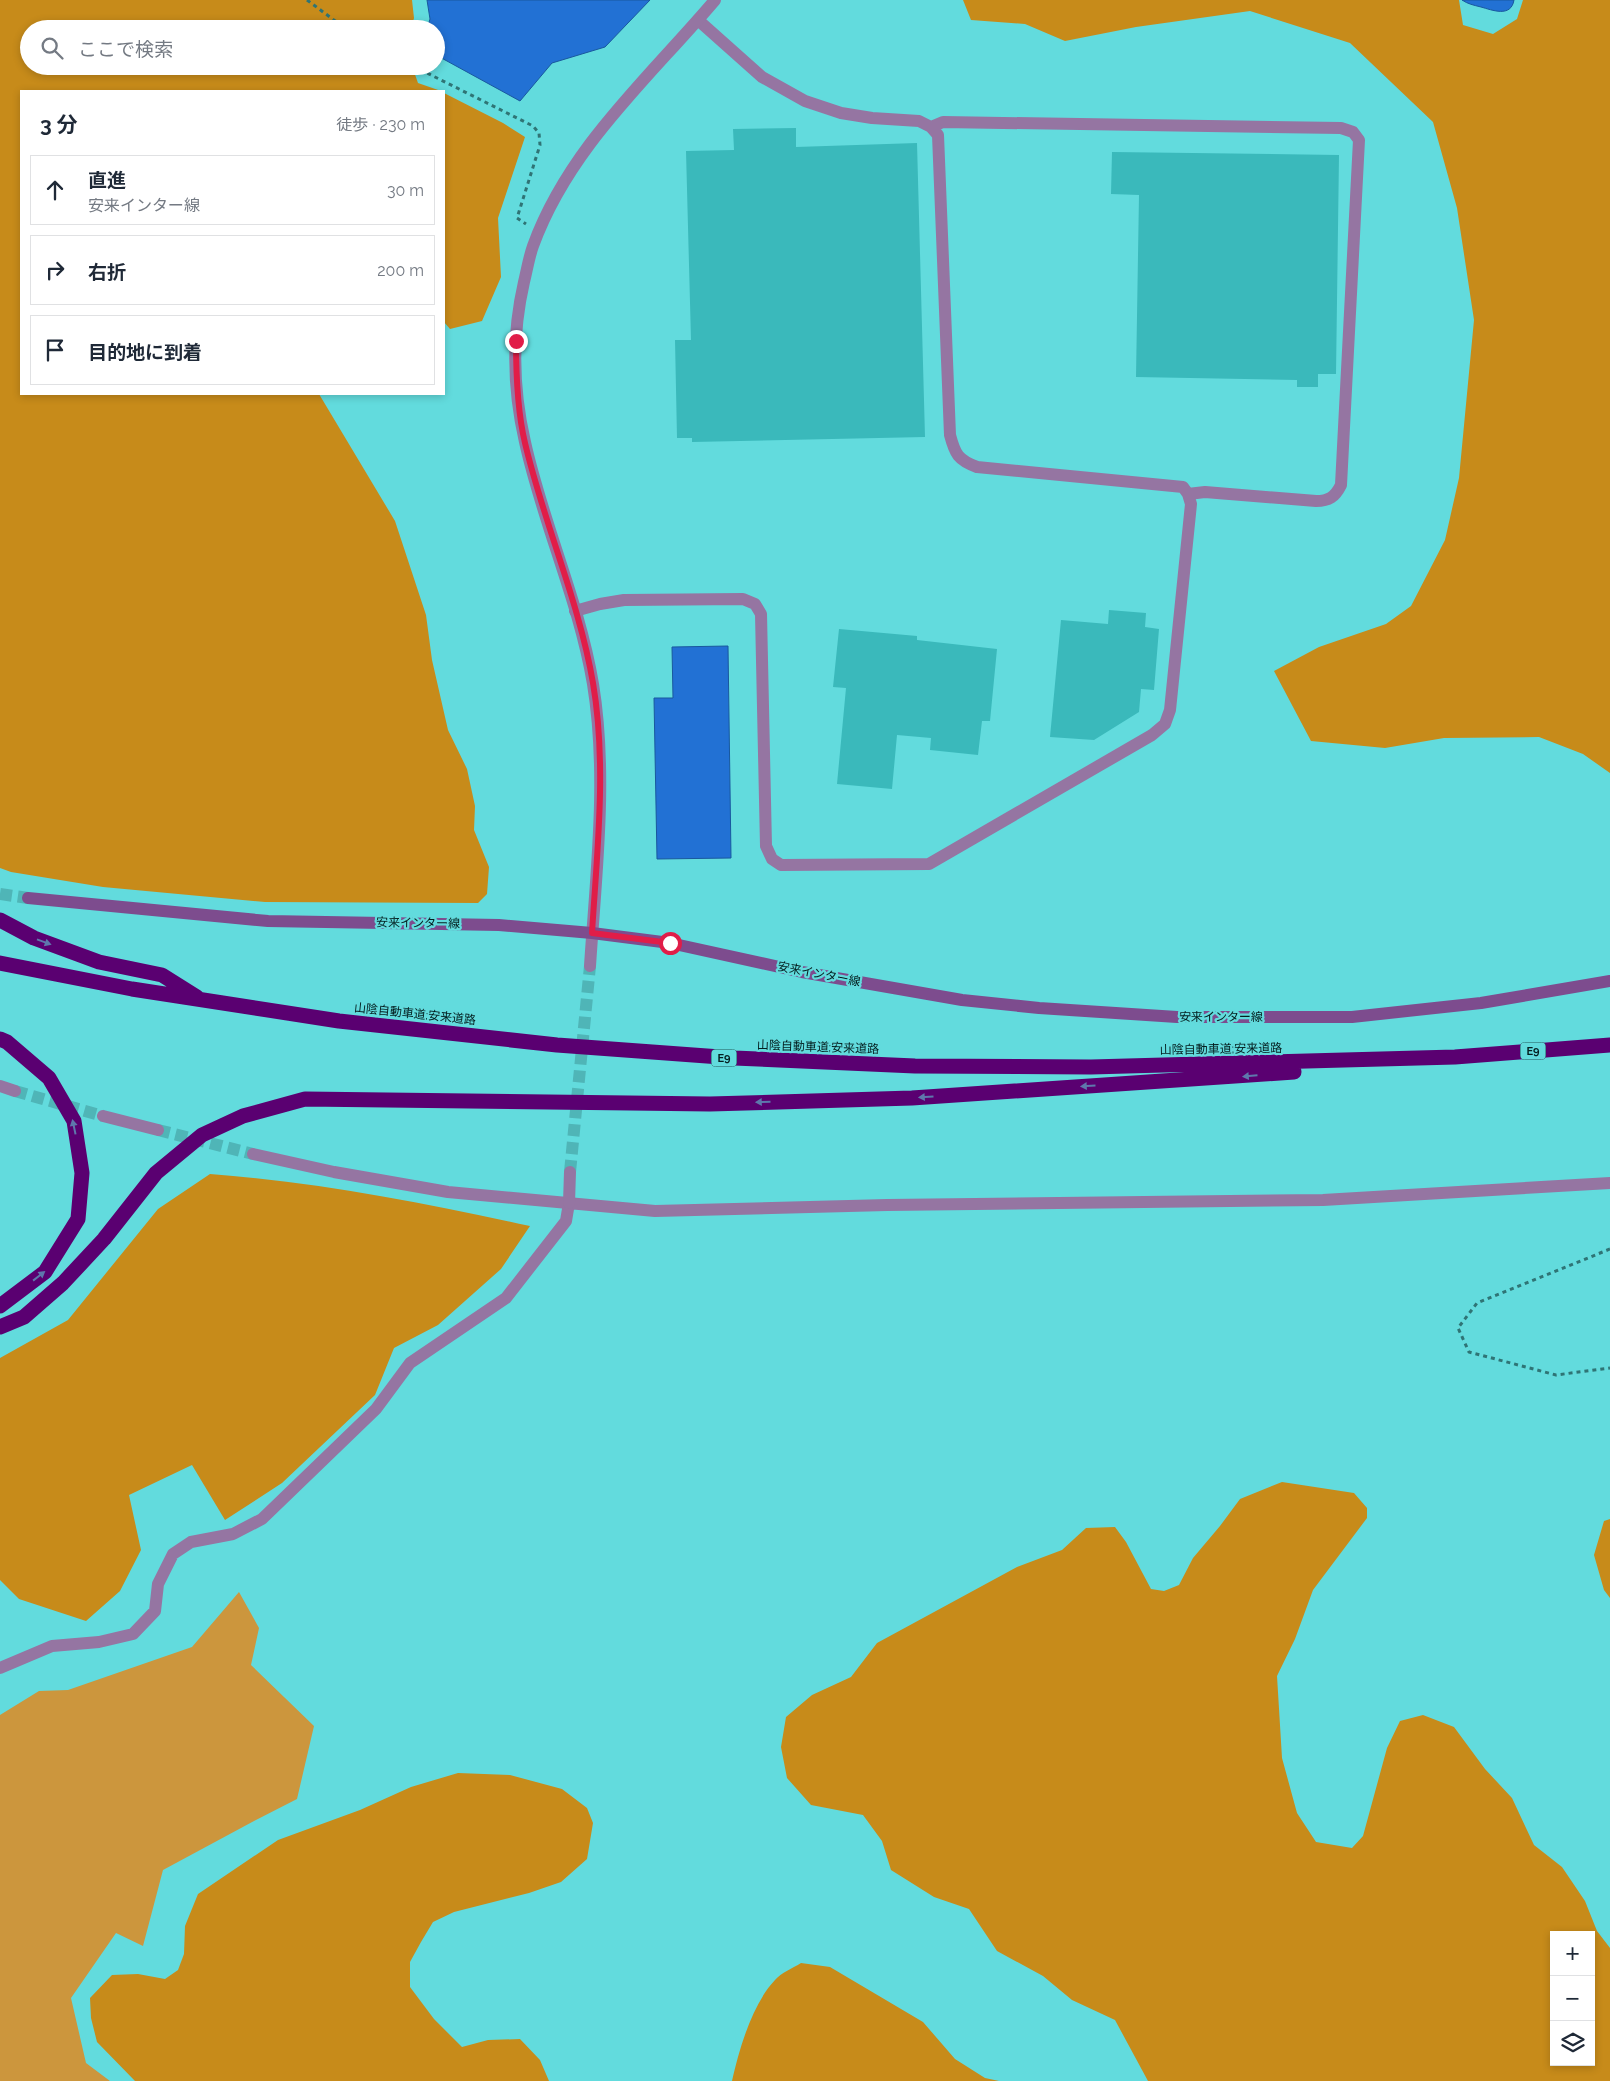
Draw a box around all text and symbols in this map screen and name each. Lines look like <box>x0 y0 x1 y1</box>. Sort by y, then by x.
search box <box>20 20 445 75</box>
icon: search <box>38 34 66 62</box>
text: ここで検索 <box>78 38 173 60</box>
text: 3 分 <box>40 112 78 137</box>
text: 徒歩 · 230 m <box>336 115 425 134</box>
text: 直進 <box>88 169 126 191</box>
icon: ahead <box>41 176 69 204</box>
text: 30 m <box>387 181 424 200</box>
text: 安来インター線 <box>88 196 200 215</box>
icon: right <box>41 256 69 284</box>
text: 右折 <box>88 261 126 283</box>
text: 200 m <box>377 261 424 280</box>
route end <box>505 330 528 353</box>
icon: arrive <box>41 336 69 364</box>
text: 目的地に到着 <box>88 341 202 363</box>
street label: 安来インター線 <box>376 915 460 931</box>
route start <box>659 932 682 955</box>
one-way arrow <box>37 938 52 946</box>
street label: 安来インター線 <box>776 959 862 989</box>
street label: 山陰自動車道;安来道路 <box>353 1001 477 1027</box>
street label: 安来インター線 <box>1179 1010 1263 1024</box>
street label: 山陰自動車道;安来道路 <box>757 1038 879 1056</box>
street label: 山陰自動車道;安来道路 <box>1160 1041 1282 1057</box>
road number: E9 <box>1520 1042 1546 1060</box>
road number: E9 <box>712 1050 736 1066</box>
one-way arrow <box>1242 1072 1258 1080</box>
one-way arrow <box>1080 1083 1096 1091</box>
one-way arrow <box>917 1094 933 1102</box>
one-way arrow <box>755 1098 771 1106</box>
one-way arrow <box>70 1120 78 1135</box>
one-way arrow <box>32 1271 45 1282</box>
map controls <box>1550 1931 1595 2066</box>
button: + <box>1550 1931 1595 1976</box>
button: − <box>1550 1976 1595 2021</box>
button: layers <box>1550 2021 1595 2066</box>

